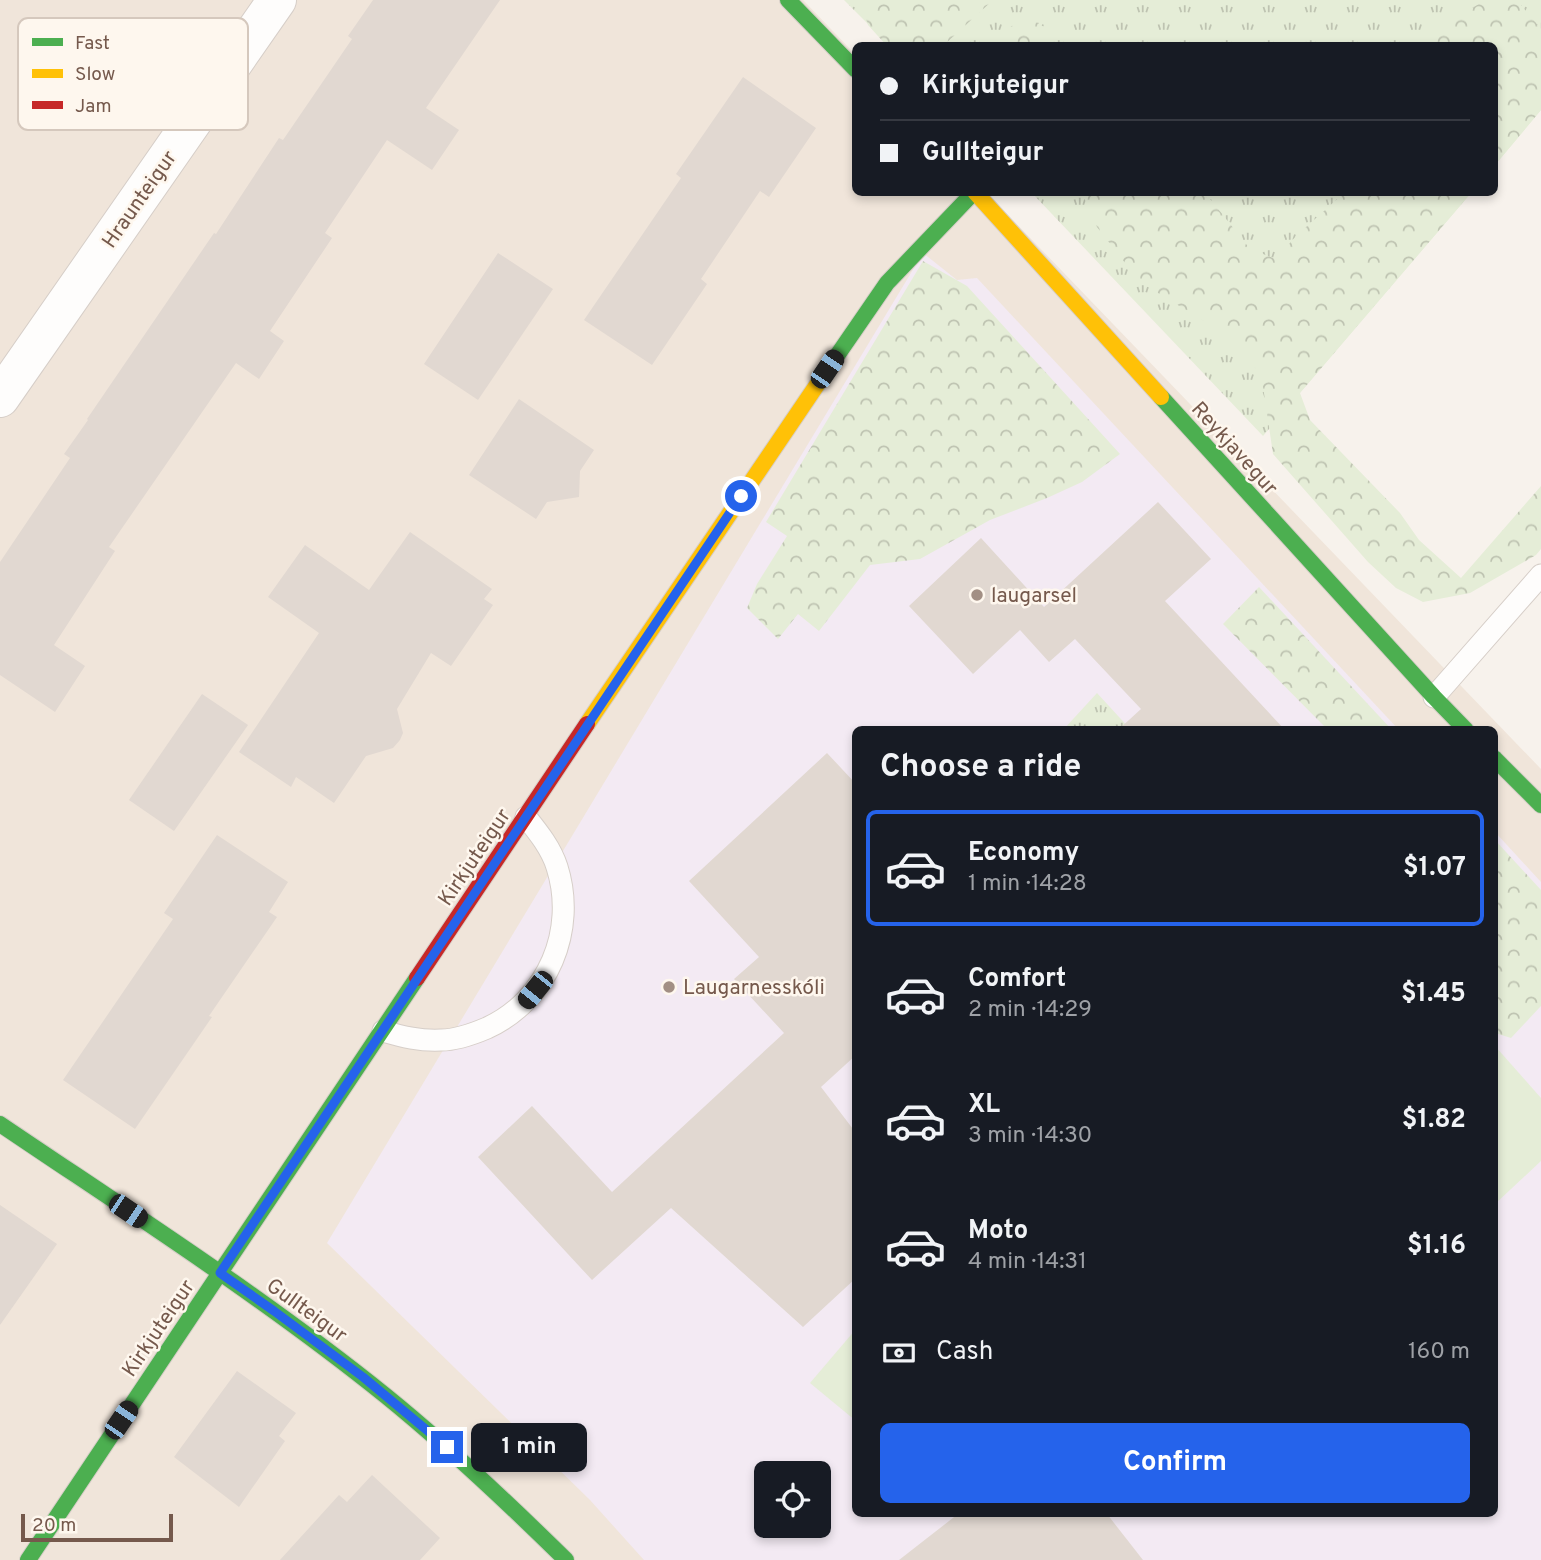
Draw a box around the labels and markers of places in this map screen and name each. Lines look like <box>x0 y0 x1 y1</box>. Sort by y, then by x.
place label: laugarsel <box>991 583 1077 610</box>
marker: laugarsel <box>969 587 985 603</box>
place label: Laugarnesskóli <box>683 975 825 1002</box>
marker: Laugarnesskóli <box>661 979 677 995</box>

